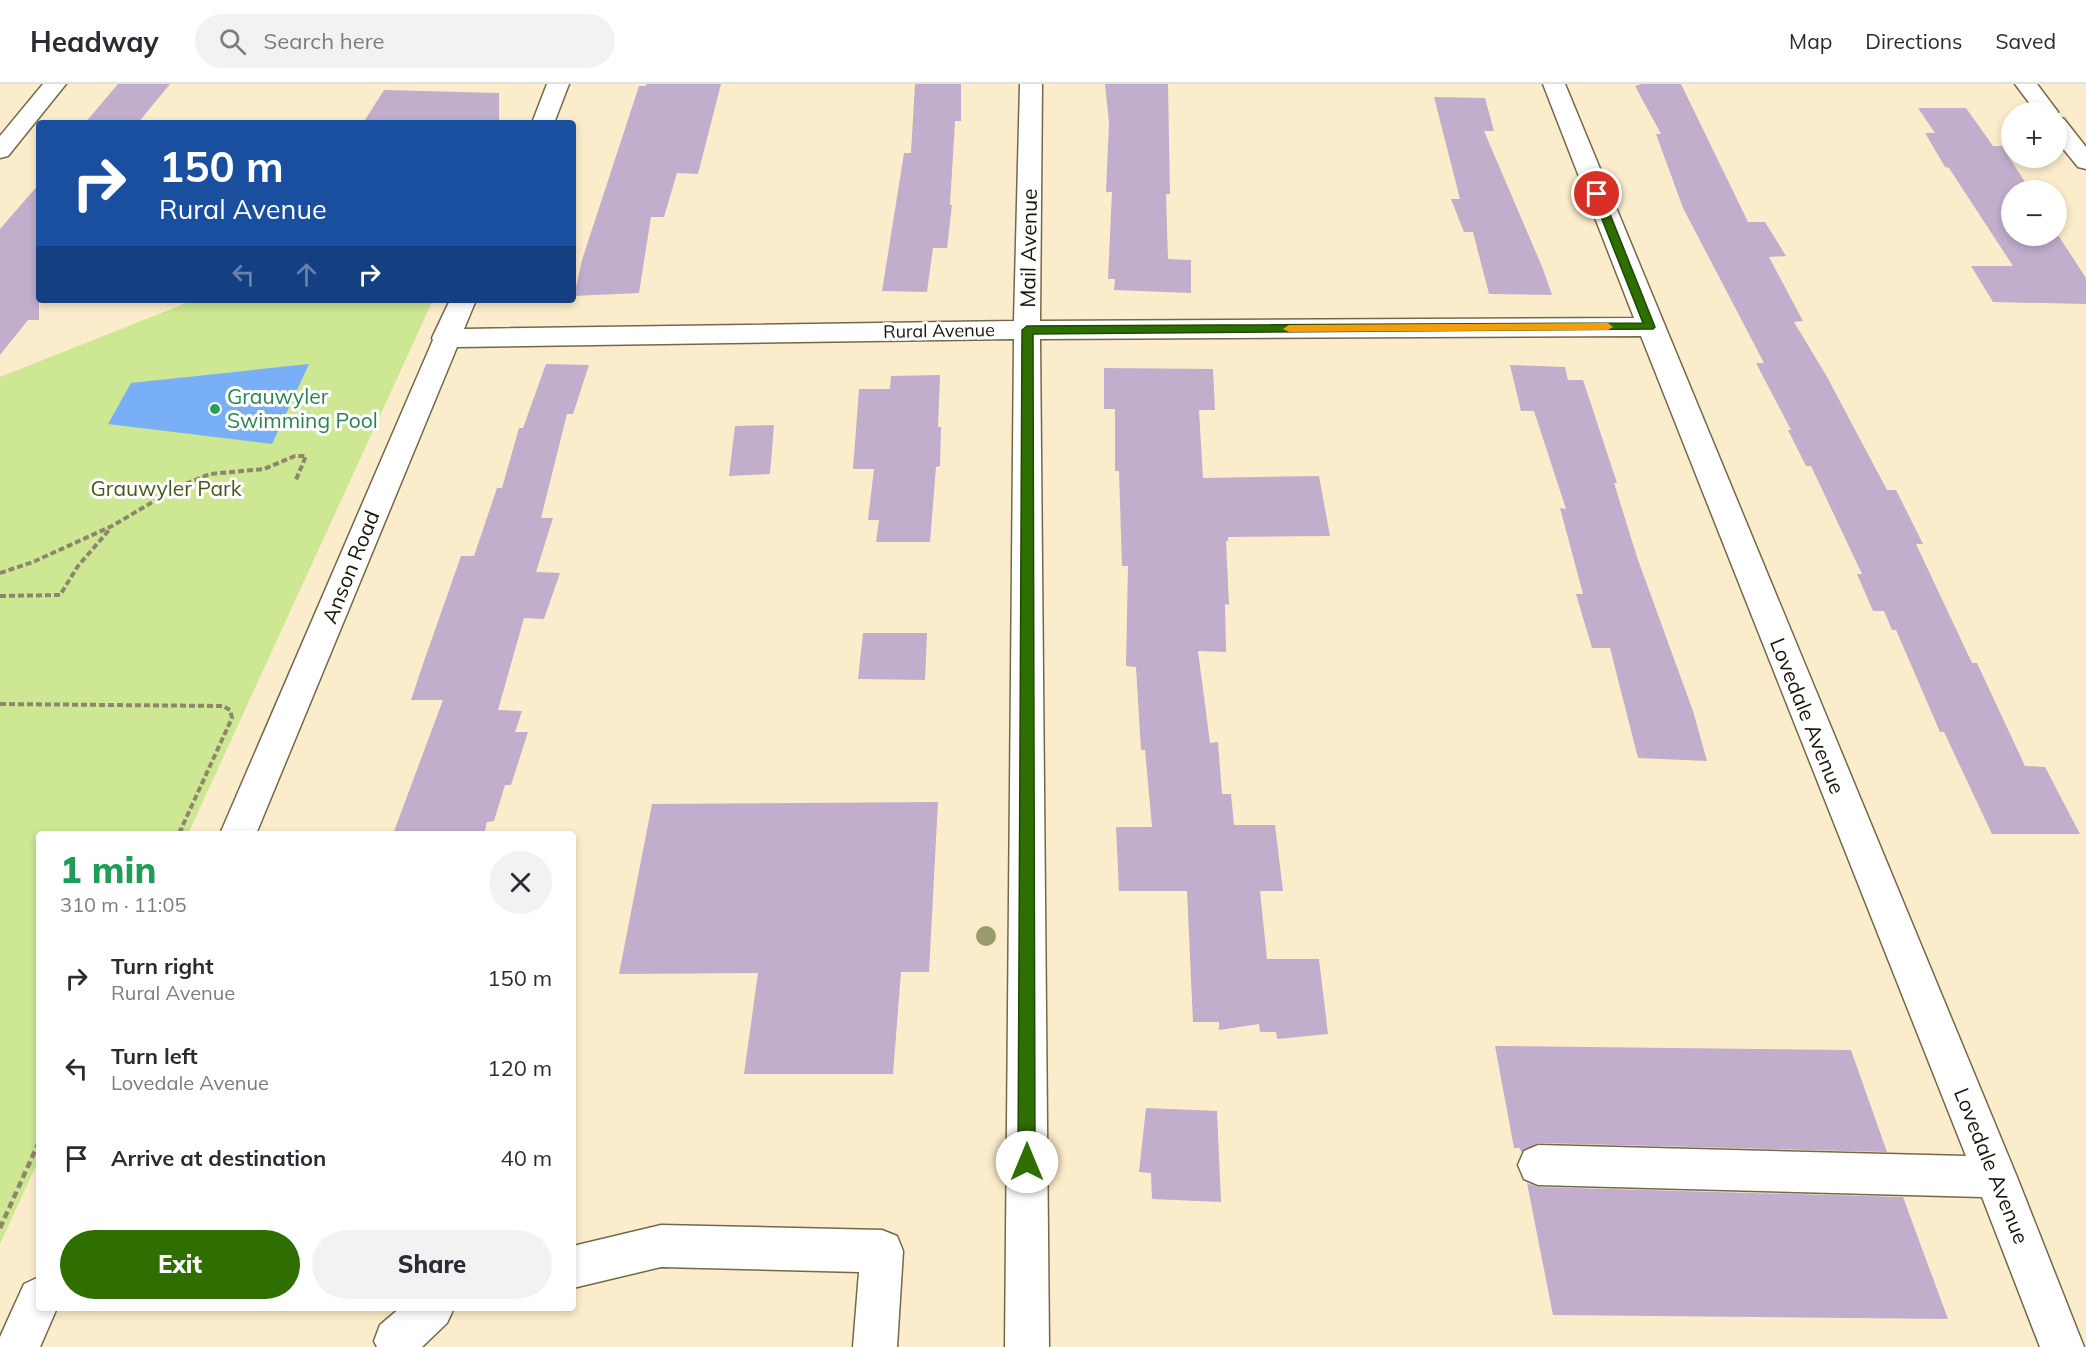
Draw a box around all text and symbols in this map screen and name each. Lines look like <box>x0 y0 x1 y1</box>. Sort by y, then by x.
search box <box>195 14 615 68</box>
text: Headway <box>30 24 159 59</box>
icon: search <box>216 25 249 58</box>
text: Search here <box>264 27 385 55</box>
text: Map <box>1789 28 1832 54</box>
text: Directions <box>1865 28 1962 54</box>
text: Saved <box>1995 28 2056 54</box>
map controls <box>2001 102 2067 246</box>
button: + <box>2001 102 2067 168</box>
text: 150 m <box>159 140 284 193</box>
icon: right <box>60 144 138 222</box>
pin <box>1571 168 1622 219</box>
icon: arrive <box>1580 177 1613 210</box>
button: − <box>2001 180 2067 246</box>
street label: Mail Avenue <box>1014 188 1042 308</box>
text: Rural Avenue <box>159 192 327 226</box>
icon: left <box>227 258 260 291</box>
icon: ahead <box>290 258 323 291</box>
icon: right <box>353 258 386 291</box>
street label: Rural Avenue <box>883 318 995 343</box>
place label: Grauwyler Swimming Pool <box>227 383 378 433</box>
marker: Grauwyler Swimming Pool <box>208 402 222 416</box>
park label: Grauwyler Park <box>91 475 242 501</box>
street label: Anson Road <box>316 506 384 627</box>
street label: Lovedale Avenue <box>1765 634 1851 797</box>
text: 1 min <box>60 847 156 892</box>
button: close <box>489 851 552 914</box>
text: 310 m · 11:05 <box>60 892 186 917</box>
text: Turn right <box>111 952 214 980</box>
icon: right <box>60 962 93 995</box>
text: 150 m <box>487 964 552 992</box>
text: Rural Avenue <box>111 980 235 1005</box>
text: Turn left <box>111 1042 198 1070</box>
icon: left <box>60 1052 93 1085</box>
text: 120 m <box>487 1054 552 1082</box>
text: Lovedale Avenue <box>111 1070 269 1095</box>
street label: Lovedale Avenue <box>1949 1084 2035 1247</box>
position arrow <box>995 1130 1059 1194</box>
icon: arrive <box>60 1142 93 1175</box>
text: Arrive at destination <box>111 1144 326 1172</box>
text: 40 m <box>501 1144 552 1172</box>
button: Exit <box>60 1230 300 1299</box>
button: Share <box>312 1230 552 1299</box>

